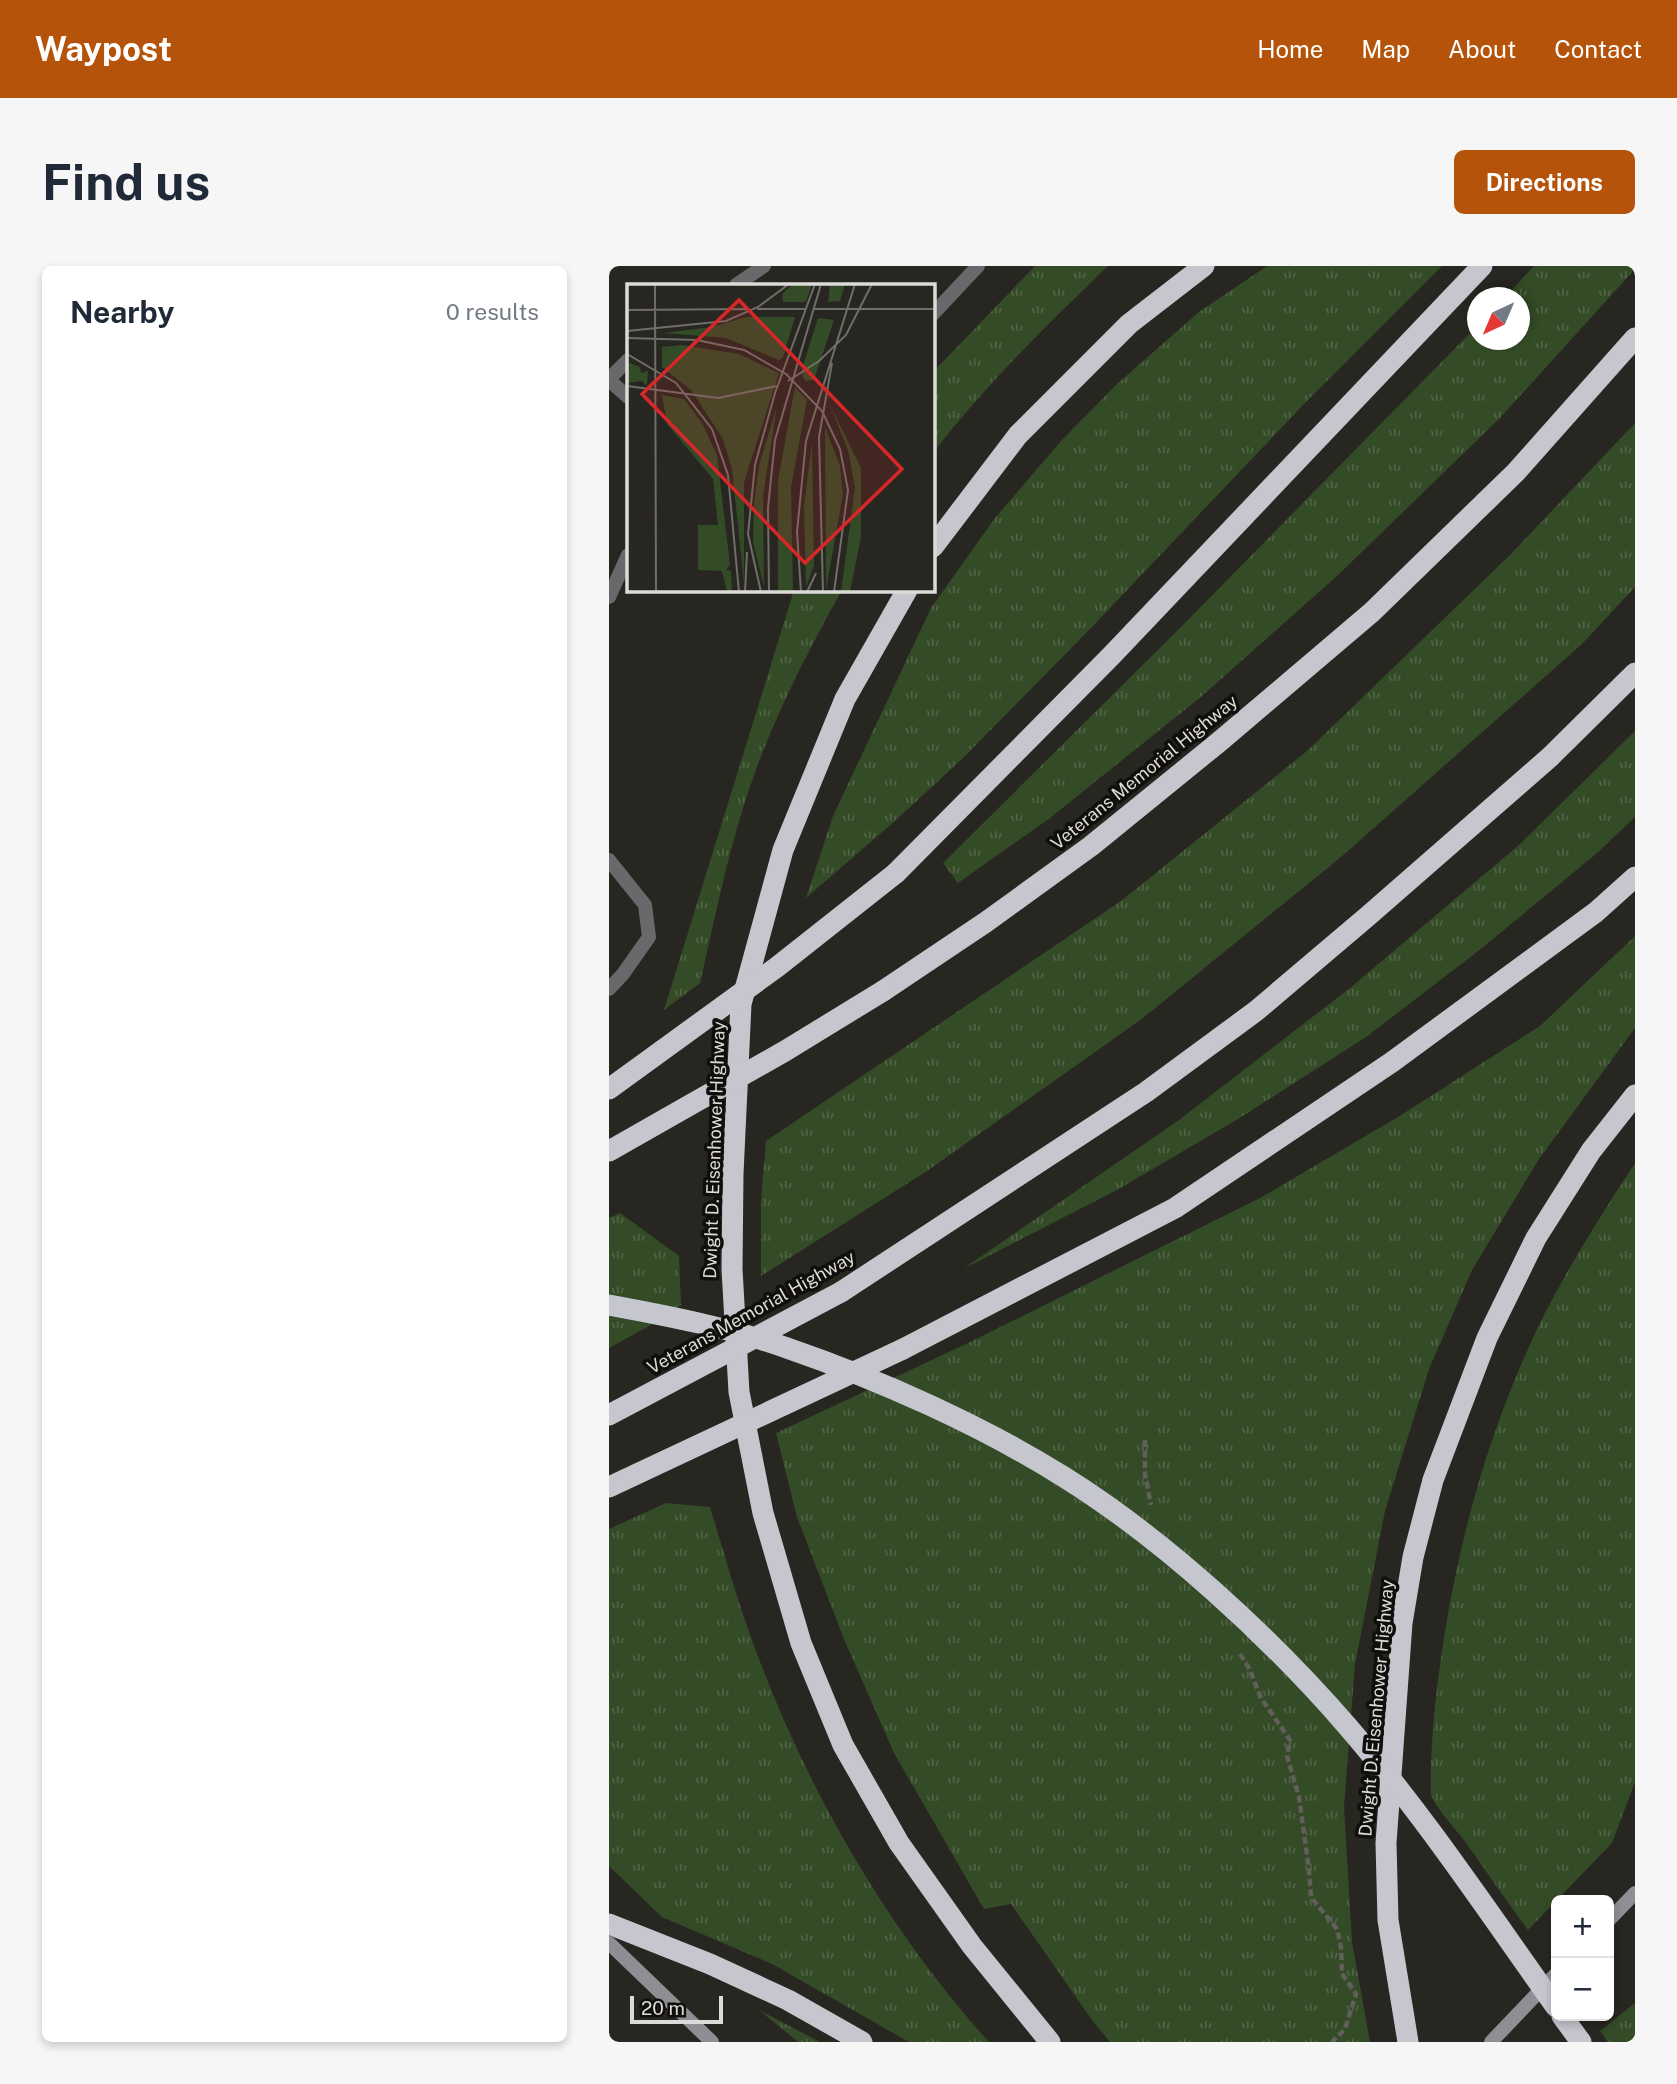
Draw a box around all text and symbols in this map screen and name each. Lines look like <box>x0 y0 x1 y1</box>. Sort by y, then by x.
text: Waypost <box>35 30 172 68</box>
text: Home <box>1257 35 1323 63</box>
text: Map <box>1361 35 1410 63</box>
text: About <box>1448 35 1516 63</box>
text: Contact <box>1554 35 1642 63</box>
button: Directions <box>1454 150 1635 214</box>
text: Find us <box>42 153 210 211</box>
inset map <box>627 284 935 592</box>
north arrow <box>1467 287 1530 350</box>
text: Nearby <box>70 294 174 330</box>
text: 0 results <box>446 298 539 325</box>
street label: Veterans Memorial Highway <box>1046 690 1242 854</box>
street label: Dwight D. Eisenhower Highway <box>699 1021 729 1279</box>
street label: Veterans Memorial Highway <box>644 1246 859 1378</box>
street label: Dwight D. Eisenhower Highway <box>1354 1578 1398 1837</box>
map controls <box>1551 1895 1614 2021</box>
button: + <box>1551 1895 1614 1958</box>
button: − <box>1551 1958 1614 2021</box>
scale bar <box>630 1993 723 2025</box>
text: 20 m <box>641 1997 685 2019</box>

